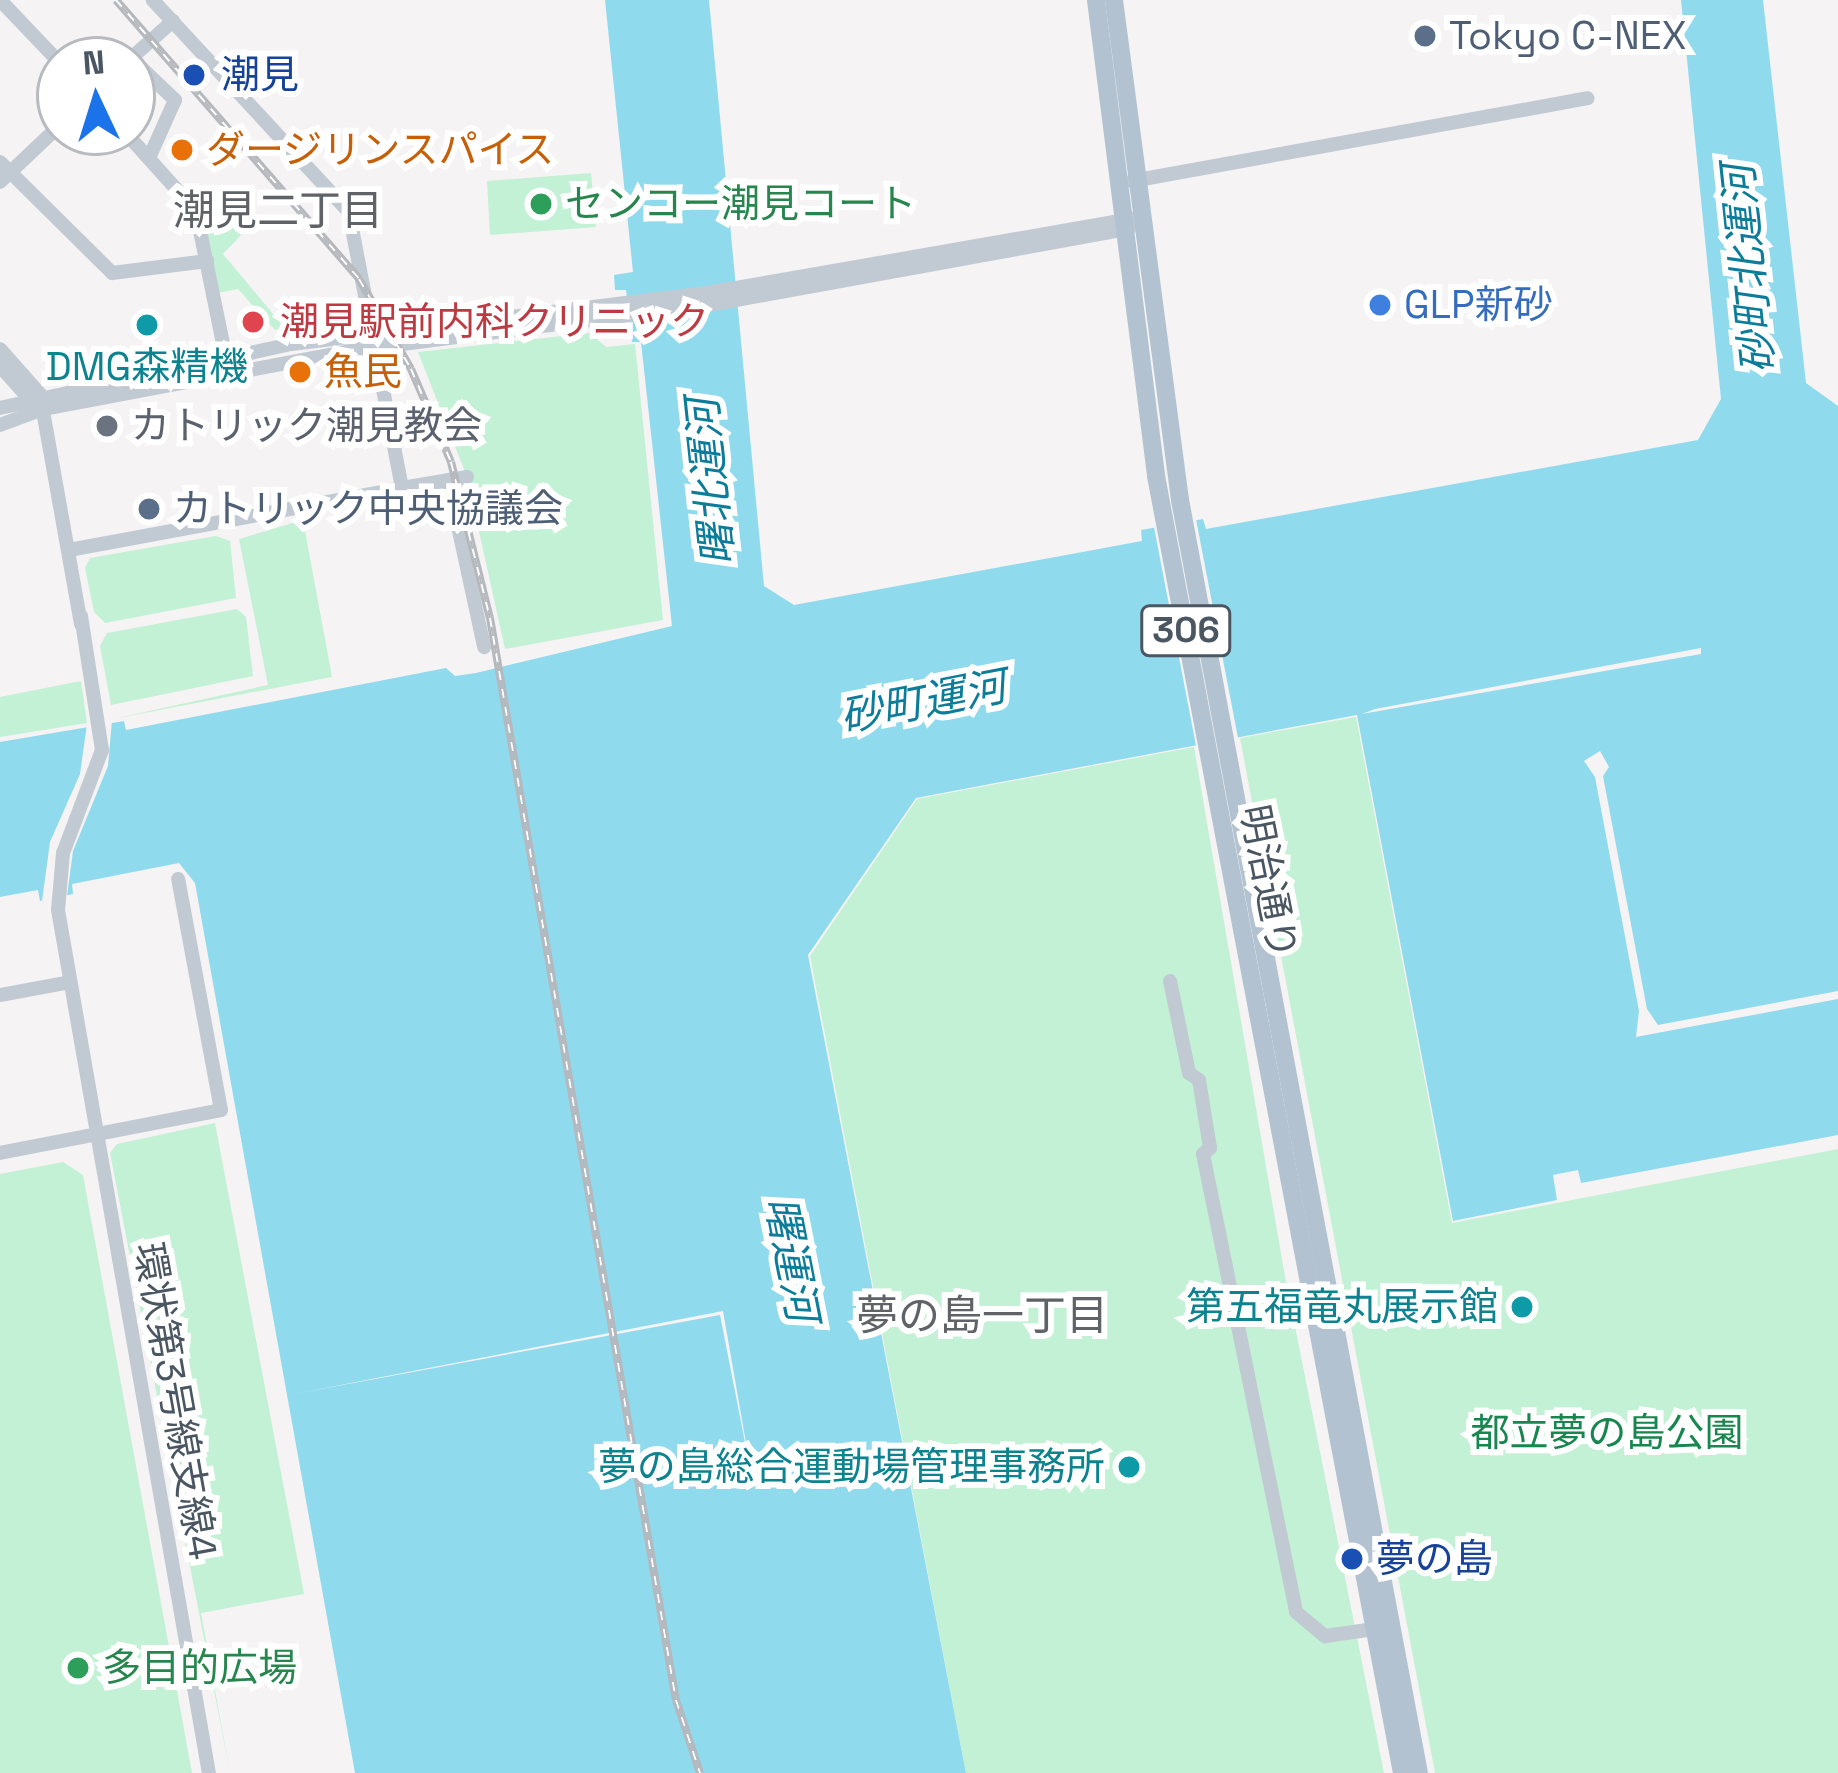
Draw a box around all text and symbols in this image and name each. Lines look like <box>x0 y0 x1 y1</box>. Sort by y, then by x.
place label: Tokyo C-NEX <box>1449 13 1687 59</box>
marker: Tokyo C-NEX <box>1412 23 1438 49</box>
north arrow <box>36 36 156 156</box>
text: N <box>81 41 106 85</box>
place label: 潮見 <box>221 52 299 98</box>
marker: 潮見 <box>178 59 210 91</box>
place label: ダージリンスパイス <box>206 127 557 173</box>
marker: ダージリンスパイス <box>169 137 195 163</box>
water label: 砂町北運河 <box>1713 162 1785 376</box>
place label: センコー潮見コート <box>565 181 916 227</box>
district label: 潮見二丁目 <box>173 186 383 236</box>
marker: センコー潮見コート <box>528 191 554 217</box>
place label: GLP新砂 <box>1404 282 1552 328</box>
marker: GLP新砂 <box>1367 292 1393 318</box>
place label: 潮見駅前内科クリニック <box>280 299 709 345</box>
marker: 潮見駅前内科クリニック <box>237 306 269 338</box>
marker: DMG森精機 <box>134 312 160 338</box>
place label: DMG森精機 <box>46 344 248 390</box>
place label: 魚民 <box>324 349 402 395</box>
marker: 魚民 <box>287 359 313 385</box>
water label: 曙北運河 <box>677 396 745 568</box>
place label: カトリック潮見教会 <box>131 403 482 449</box>
marker: カトリック潮見教会 <box>94 413 120 439</box>
place label: カトリック中央協議会 <box>173 486 563 532</box>
marker: カトリック中央協議会 <box>136 496 162 522</box>
road number: 306 <box>1138 601 1234 661</box>
water label: 砂町運河 <box>836 661 1010 743</box>
street label: 明治通り <box>1230 801 1306 963</box>
water label: 曙運河 <box>754 1192 828 1326</box>
street label: 環状第3号線支線4 <box>124 1239 226 1563</box>
place label: 第五福竜丸展示館 <box>1186 1284 1498 1330</box>
district label: 夢の島一丁目 <box>856 1291 1108 1341</box>
marker: 第五福竜丸展示館 <box>1509 1294 1535 1320</box>
park label: 都立夢の島公園 <box>1471 1410 1743 1456</box>
place label: 夢の島総合運動場管理事務所 <box>598 1444 1105 1490</box>
marker: 夢の島総合運動場管理事務所 <box>1116 1454 1142 1480</box>
place label: 夢の島 <box>1376 1536 1493 1582</box>
marker: 夢の島 <box>1339 1546 1365 1572</box>
place label: 多目的広場 <box>102 1645 297 1691</box>
marker: 多目的広場 <box>65 1655 91 1681</box>

